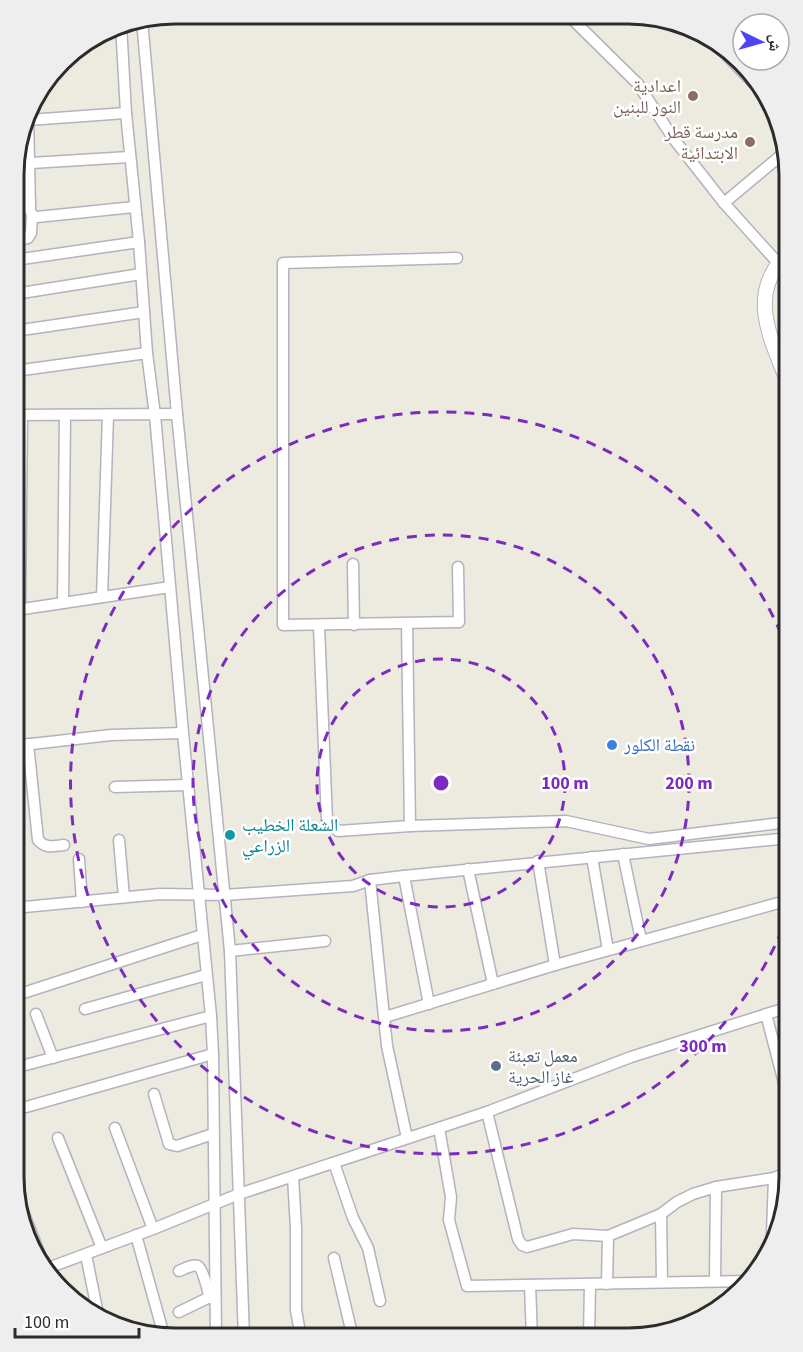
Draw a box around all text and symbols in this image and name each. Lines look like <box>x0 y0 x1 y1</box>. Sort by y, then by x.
north arrow <box>731 12 791 72</box>
text: ش <box>763 34 787 53</box>
place label: اعدادية النور للبنين <box>613 74 681 120</box>
marker: اعدادية النور للبنين <box>686 89 700 103</box>
place label: مدرسة قطر الابتدائية <box>664 120 738 166</box>
marker: مدرسة قطر الابتدائية <box>743 135 757 149</box>
place label: نقطة الكلور <box>623 733 695 758</box>
marker: نقطة الكلور <box>605 738 619 752</box>
text: 100 m <box>541 771 589 796</box>
text: 200 m <box>665 771 713 796</box>
centre of rings <box>431 773 451 793</box>
place label: الشعلة الخطيب الزراعي <box>242 813 338 861</box>
marker: الشعلة الخطيب الزراعي <box>223 828 237 842</box>
text: 300 m <box>679 1034 727 1059</box>
place label: معمل تعبئة غاز الحرية <box>508 1044 578 1090</box>
marker: معمل تعبئة غاز الحرية <box>489 1059 503 1073</box>
scale bar <box>15 1301 140 1339</box>
text: 100 m <box>24 1310 69 1335</box>

